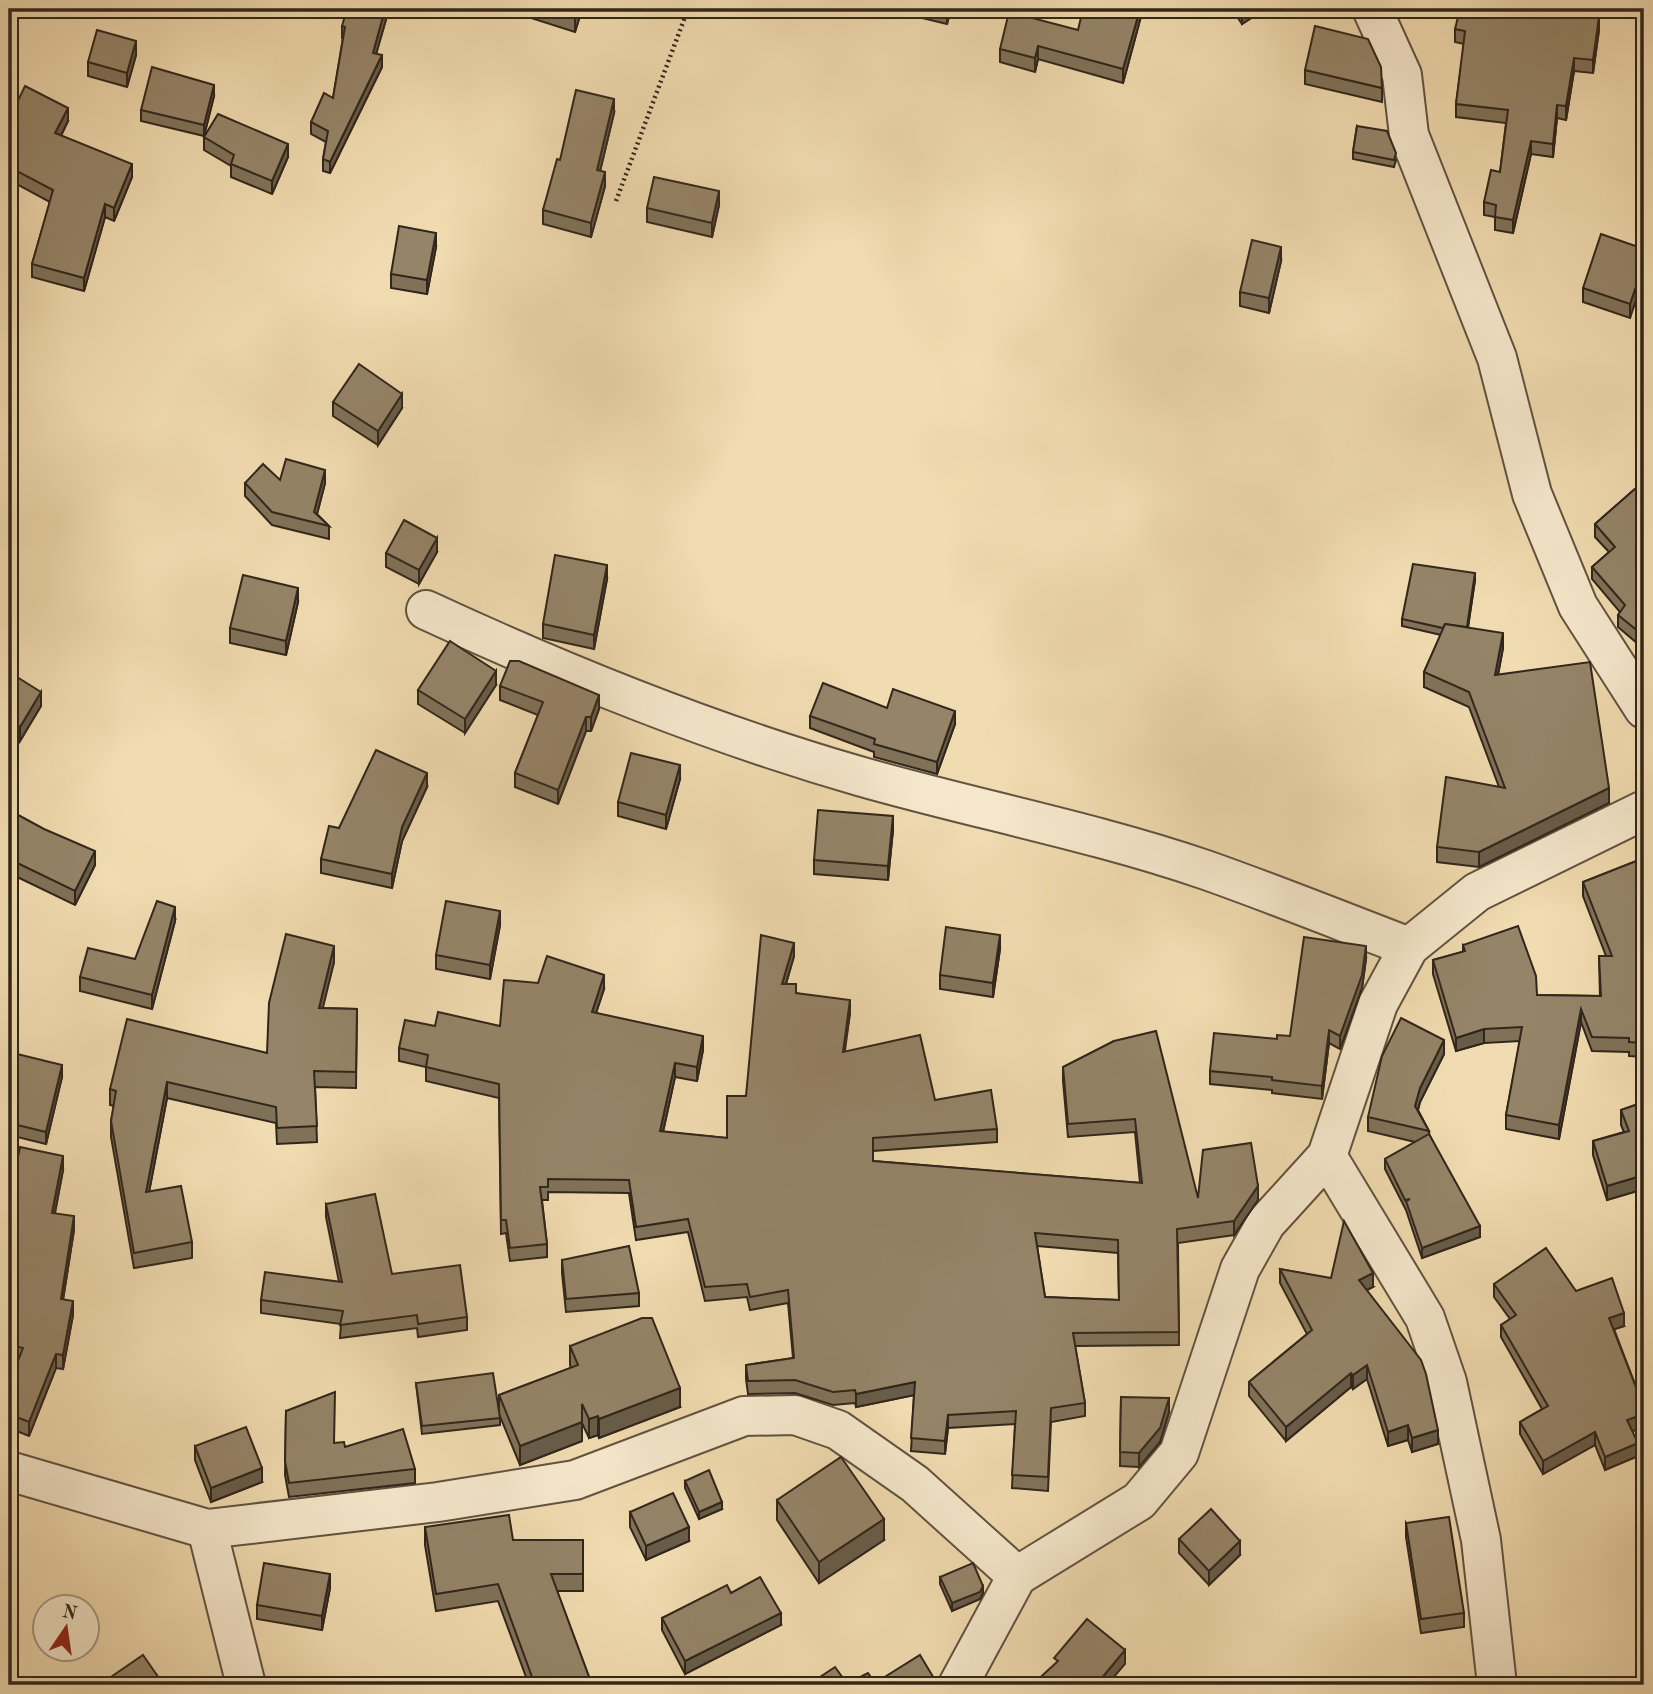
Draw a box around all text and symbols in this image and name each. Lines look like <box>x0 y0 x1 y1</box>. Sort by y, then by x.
north arrow <box>32 1592 102 1662</box>
text: N <box>60 1603 79 1625</box>

